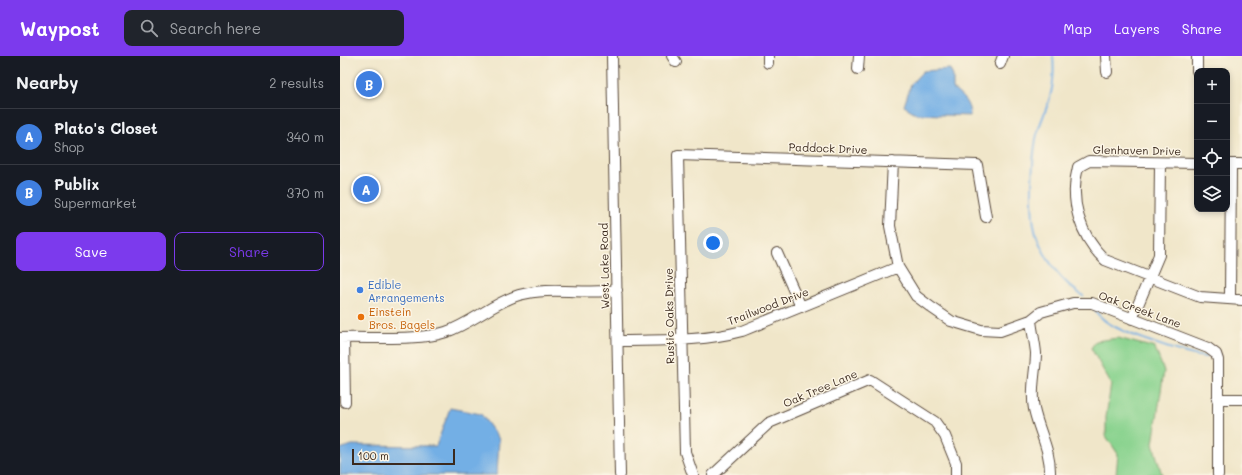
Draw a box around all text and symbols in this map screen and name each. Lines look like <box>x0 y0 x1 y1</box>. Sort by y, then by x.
search box <box>124 10 404 46</box>
text: Waypost <box>20 16 100 41</box>
icon: search <box>138 17 160 39</box>
text: Search here <box>170 18 261 38</box>
text: Map <box>1063 19 1092 38</box>
text: Layers <box>1114 19 1160 38</box>
text: Share <box>1182 19 1222 38</box>
map controls <box>1194 68 1230 212</box>
button: + <box>1194 68 1230 104</box>
pin: B <box>356 69 382 99</box>
text: Nearby <box>16 71 78 93</box>
text: 2 results <box>269 74 324 91</box>
button: − <box>1194 104 1230 140</box>
text: Plato's Closet <box>54 118 158 138</box>
text: A <box>24 128 34 145</box>
text: 340 m <box>286 128 324 145</box>
text: Shop <box>54 138 84 155</box>
street label: Paddock Drive <box>788 139 868 157</box>
button: locate <box>1194 140 1230 176</box>
street label: Glenhaven Drive <box>1093 142 1181 158</box>
text: Publix <box>54 174 99 194</box>
pin: A <box>353 174 379 204</box>
button: layers <box>1194 176 1230 212</box>
text: B <box>25 184 33 201</box>
text: 370 m <box>287 184 324 201</box>
text: Supermarket <box>54 194 137 211</box>
street label: West Lake Road <box>596 223 612 309</box>
button: Save <box>16 232 166 271</box>
button: Share <box>174 232 324 271</box>
your location <box>703 233 723 253</box>
street label: Rustic Oaks Drive <box>661 268 677 364</box>
place label: Edible Arrangements <box>368 277 445 305</box>
street label: Trailwood Drive <box>725 284 811 328</box>
marker: Edible Arrangements <box>355 285 365 295</box>
street label: Oak Creek Lane <box>1097 287 1184 331</box>
place label: Einstein Bros. Bagels <box>369 304 435 332</box>
marker: Einstein Bros. Bagels <box>356 312 366 322</box>
street label: Oak Tree Lane <box>781 366 860 410</box>
scale bar <box>352 447 455 466</box>
text: 100 m <box>358 448 389 463</box>

